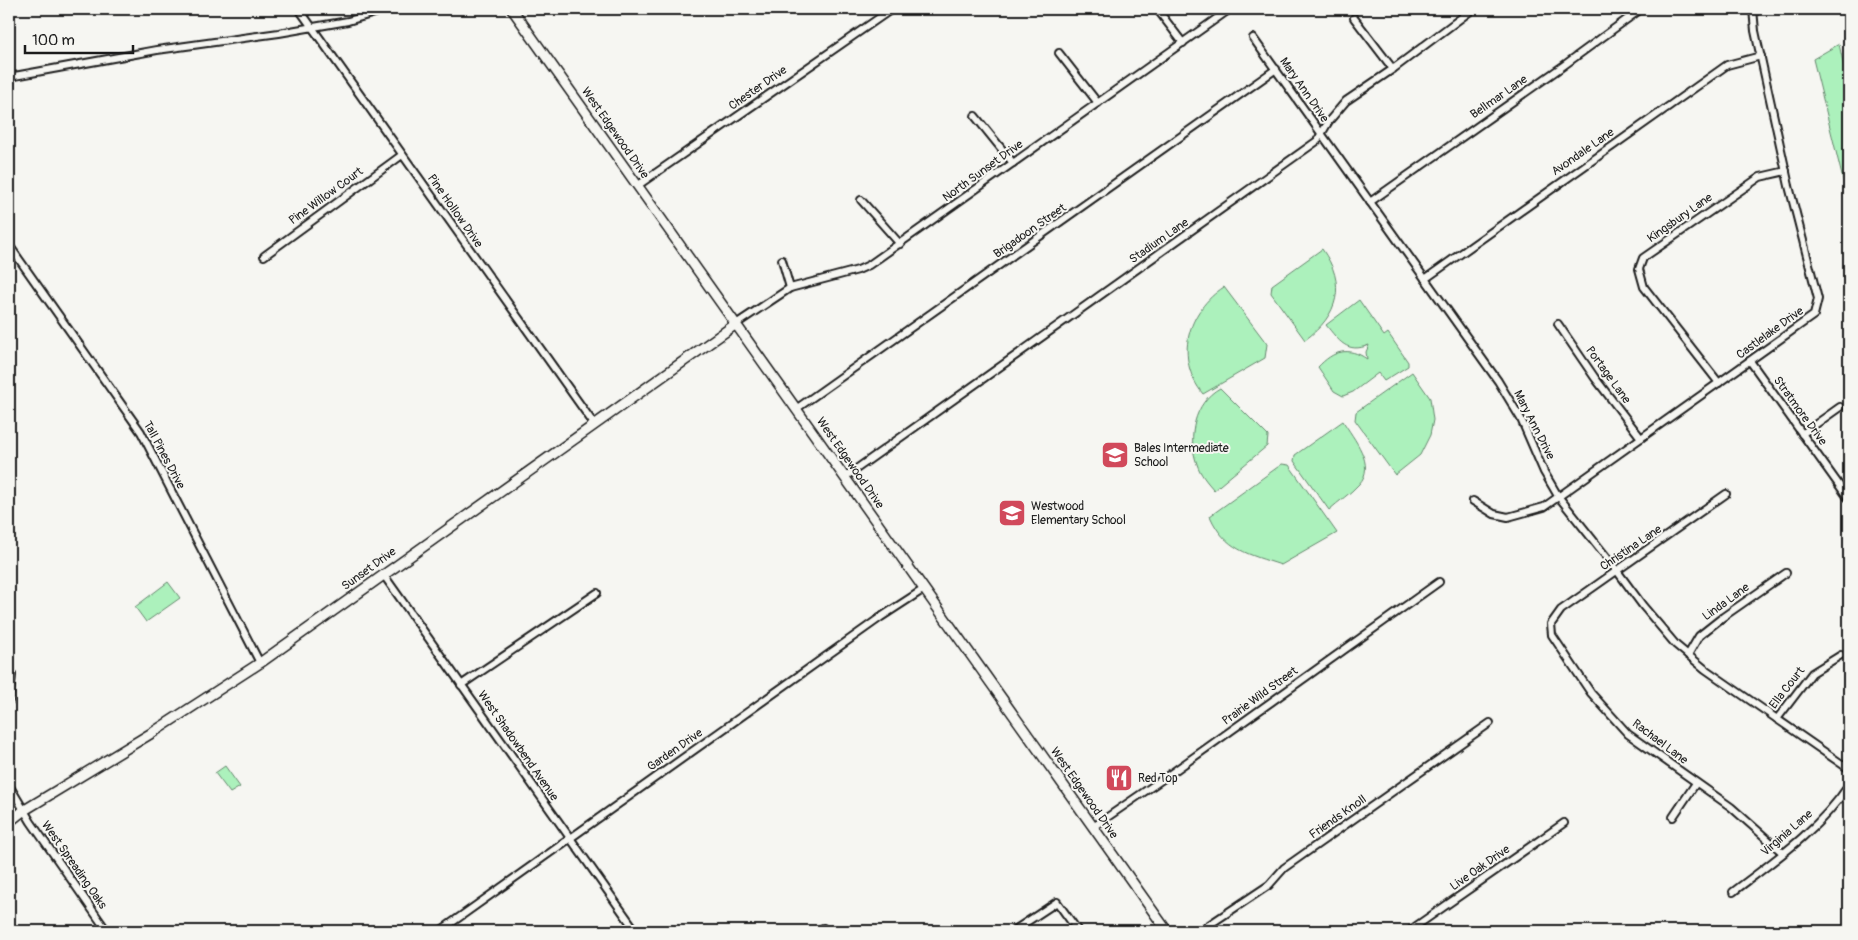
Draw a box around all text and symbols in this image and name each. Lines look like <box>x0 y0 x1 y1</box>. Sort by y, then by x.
scale bar <box>25 22 132 54</box>
text: 100 m <box>32 31 75 50</box>
street label: Mary Ann Drive <box>1276 55 1332 125</box>
street label: Chester Drive <box>726 62 790 114</box>
street label: Bellmar Lane <box>1468 72 1530 122</box>
street label: West Edgewood Drive <box>578 84 652 182</box>
street label: Avondale Lane <box>1549 125 1617 179</box>
street label: North Sunset Drive <box>940 137 1026 205</box>
street label: Pine Willow Court <box>286 164 366 228</box>
street label: Pine Hollow Drive <box>424 171 486 251</box>
street label: Kingsbury Lane <box>1645 190 1716 246</box>
street label: Brigadoon Street <box>991 200 1069 262</box>
street label: Stadium Lane <box>1126 215 1192 267</box>
street label: Castlelake Drive <box>1733 304 1807 362</box>
street label: Portage Lane <box>1582 343 1634 407</box>
street label: Stratmore Drive <box>1770 374 1830 448</box>
street label: Mary Ann Drive <box>1510 388 1558 462</box>
street label: West Edgewood Drive <box>813 414 887 512</box>
street label: Tall Pines Drive <box>140 418 188 492</box>
school or university icon: Bales Intermediate School <box>1100 440 1130 470</box>
place label: Bales Intermediate School <box>1134 441 1229 470</box>
school or university icon: Westwood Elementary School <box>997 498 1027 528</box>
place label: Westwood Elementary School <box>1031 499 1126 528</box>
street label: Christina Lane <box>1597 522 1665 574</box>
street label: Sunset Drive <box>339 544 399 594</box>
street label: Linda Lane <box>1700 580 1752 624</box>
street label: Prairie Wild Street <box>1219 664 1301 728</box>
street label: Ella Court <box>1766 664 1808 712</box>
street label: West Shadowbend Avenue <box>474 688 562 804</box>
street label: Rachael Lane <box>1629 716 1691 768</box>
street label: Garden Drive <box>644 725 706 775</box>
street label: West Edgewood Drive <box>1047 744 1121 842</box>
restaurant icon: Red Top <box>1104 763 1134 793</box>
place label: Red Top <box>1138 771 1178 786</box>
street label: Friends Knoll <box>1307 792 1370 842</box>
street label: Virginia Lane <box>1758 806 1816 859</box>
street label: West Spreading Oaks <box>38 818 110 912</box>
street label: Live Oak Drive <box>1447 842 1513 894</box>

